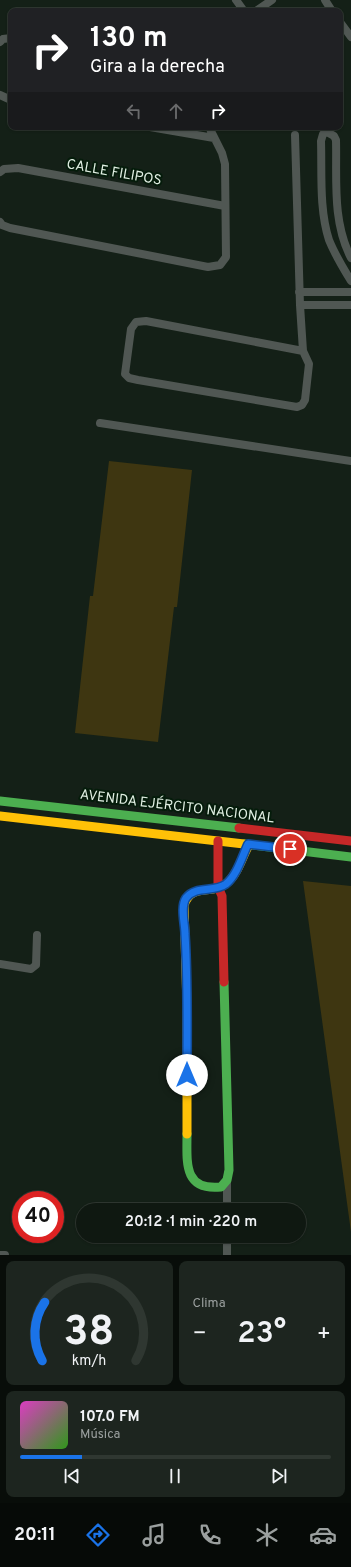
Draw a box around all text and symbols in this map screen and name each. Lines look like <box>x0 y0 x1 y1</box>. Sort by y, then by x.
text: 130 m <box>90 21 168 57</box>
icon: right <box>24 24 76 76</box>
text: Gira a la derecha <box>90 56 225 79</box>
icon: left <box>123 100 145 122</box>
icon: ahead <box>165 100 187 122</box>
icon: right <box>207 100 229 122</box>
street label: CALLE FILIPOS <box>65 156 163 190</box>
street label: AVENIDA EJÉRCITO NACIONAL <box>79 786 275 827</box>
pin <box>273 832 307 866</box>
icon: arrive <box>279 838 301 860</box>
position arrow <box>166 1054 208 1096</box>
speed limit sign: 40 <box>12 1191 64 1243</box>
text: 20:12 · 1 min · 220 m <box>125 1213 257 1232</box>
text: Clima <box>193 1296 226 1312</box>
text: 38 <box>64 1307 115 1360</box>
text: 23° <box>237 1316 286 1353</box>
text: − <box>193 1321 207 1348</box>
text: + <box>317 1321 331 1348</box>
text: km/h <box>72 1352 107 1370</box>
text: 107.0 FM <box>80 1408 140 1427</box>
text: Música <box>80 1427 120 1443</box>
icon: previous <box>61 1465 83 1487</box>
icon: pause <box>164 1465 186 1487</box>
icon: next <box>268 1465 290 1487</box>
icon: directions <box>84 1521 112 1549</box>
icon: music <box>140 1521 168 1549</box>
icon: phone <box>196 1521 224 1549</box>
icon: climate <box>253 1521 281 1549</box>
icon: car <box>309 1521 337 1549</box>
text: 20:11 <box>14 1524 56 1547</box>

